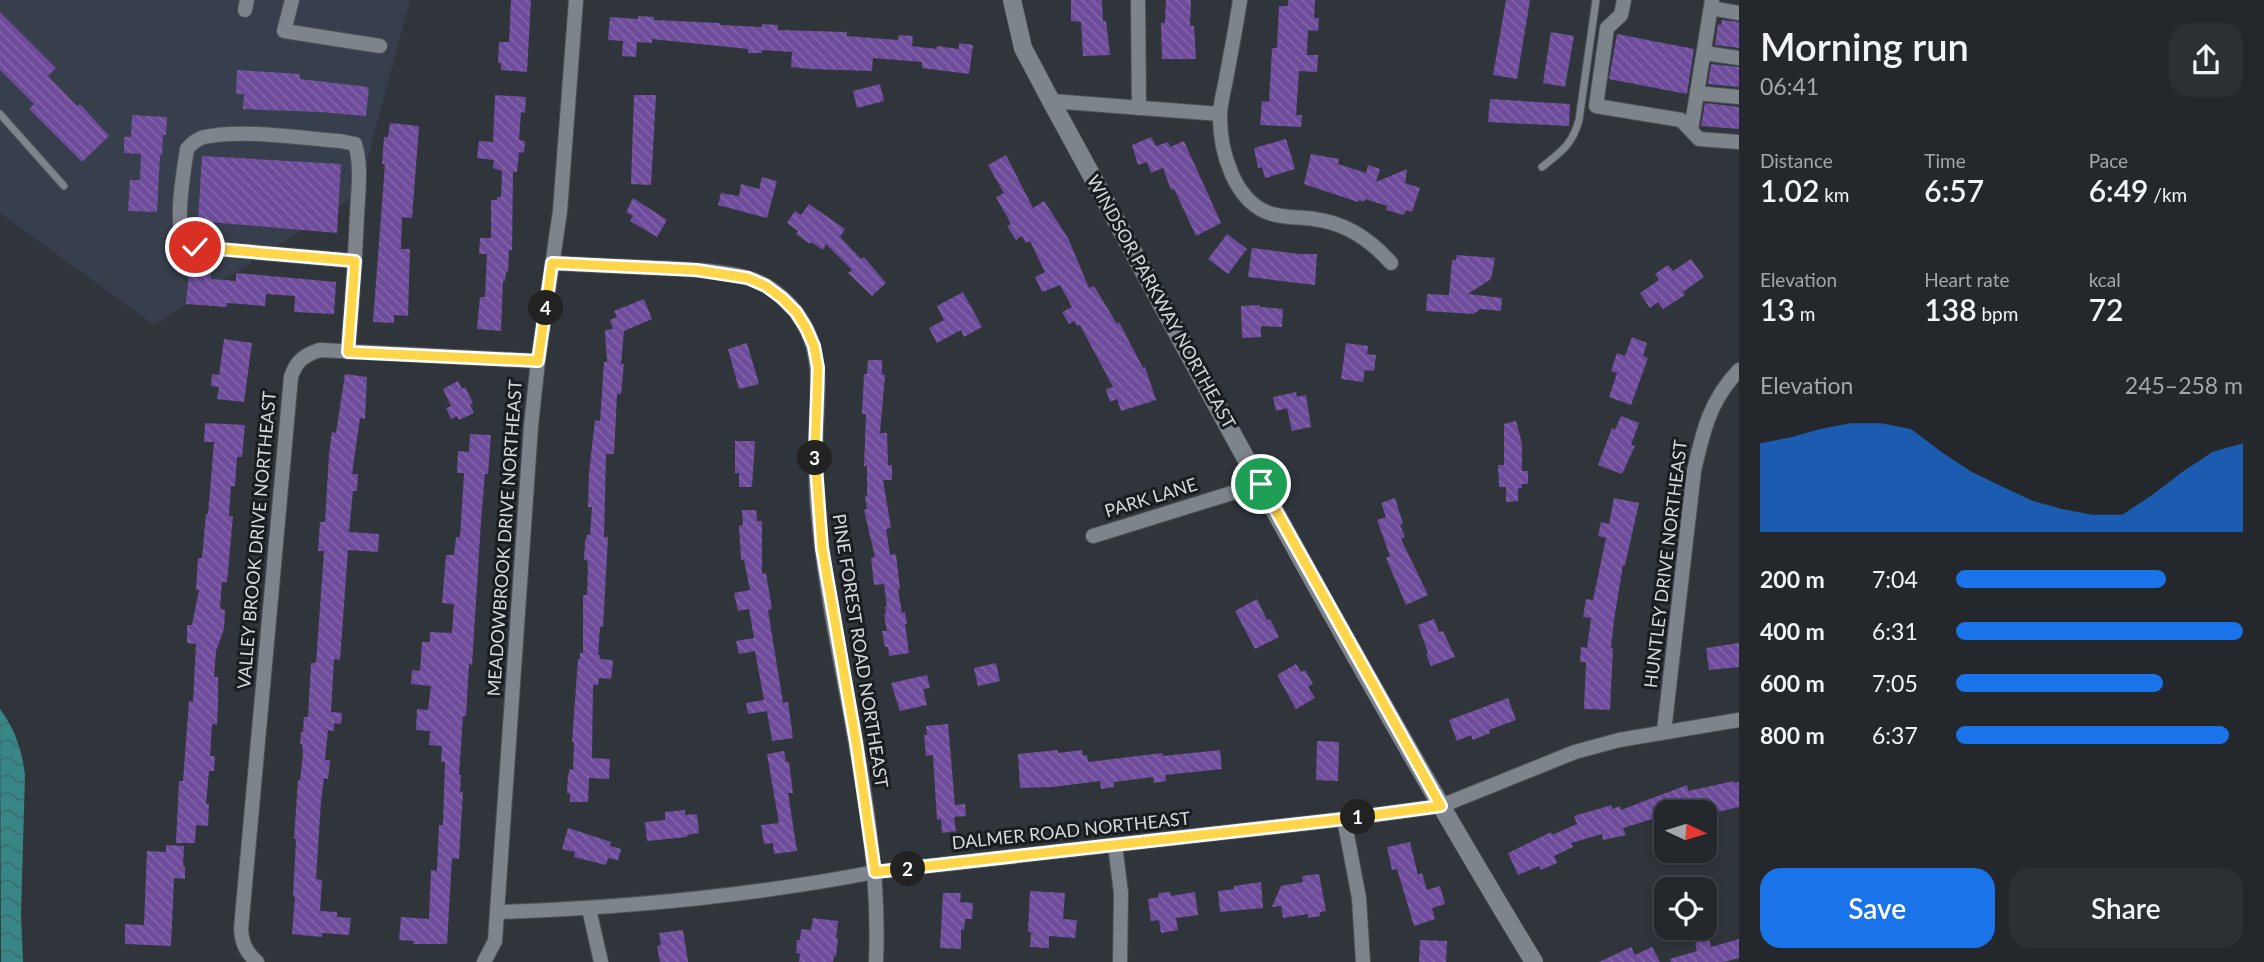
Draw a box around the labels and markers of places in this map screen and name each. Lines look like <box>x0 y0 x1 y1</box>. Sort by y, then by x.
pin <box>165 217 225 277</box>
pin: 4 <box>528 290 564 326</box>
pin: 3 <box>798 440 832 476</box>
pin <box>1231 454 1291 514</box>
pin: 1 <box>1340 800 1376 834</box>
pin: 2 <box>890 852 926 886</box>

